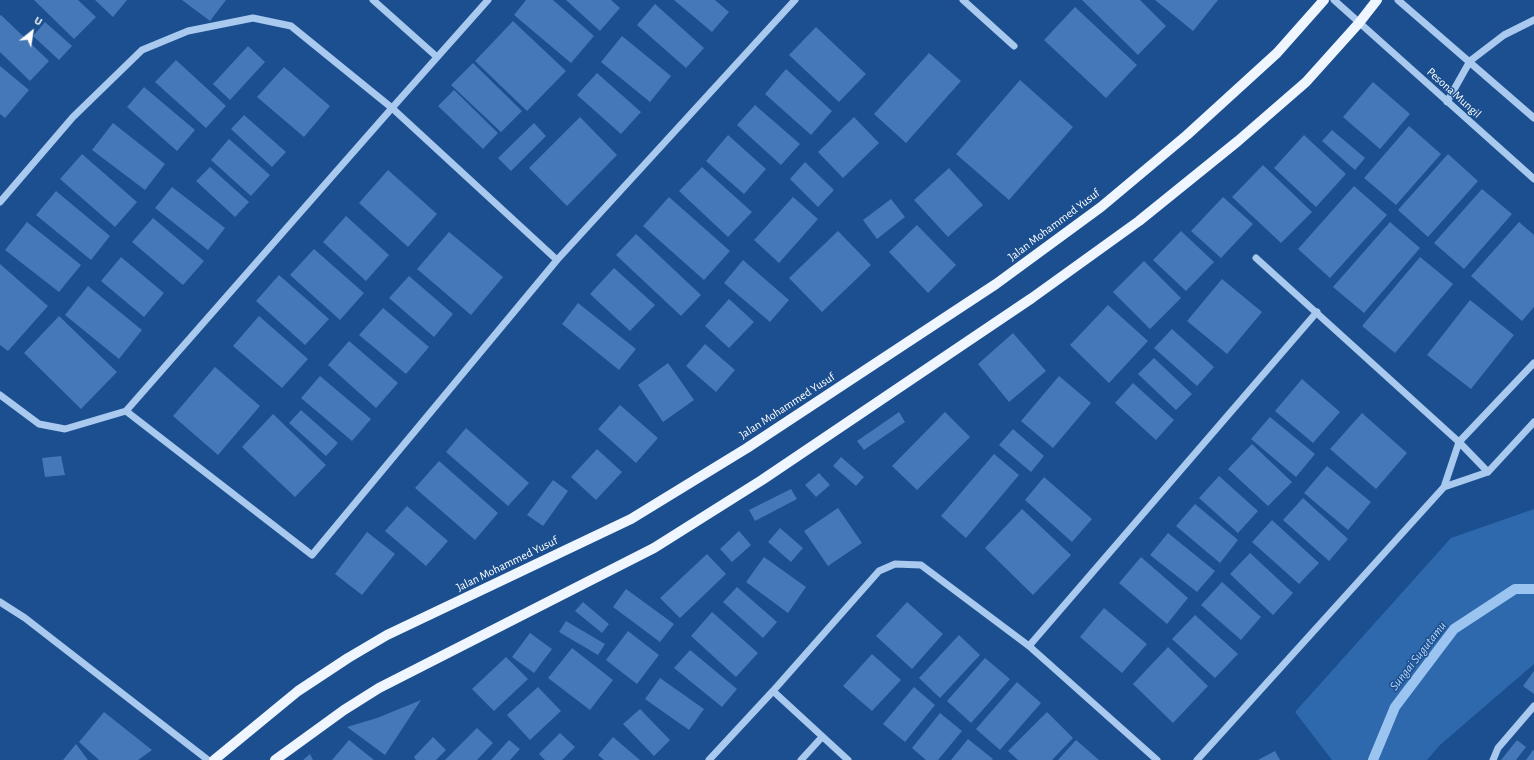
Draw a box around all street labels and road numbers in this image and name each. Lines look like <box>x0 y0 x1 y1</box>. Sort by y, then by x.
street label: Pesona Mungil <box>1424 65 1484 121</box>
street label: Jalan Mohammed Yusuf <box>1005 186 1103 264</box>
street label: Jalan Mohammed Yusuf <box>737 370 837 442</box>
street label: Jalan Mohammed Yusuf <box>454 533 560 595</box>

